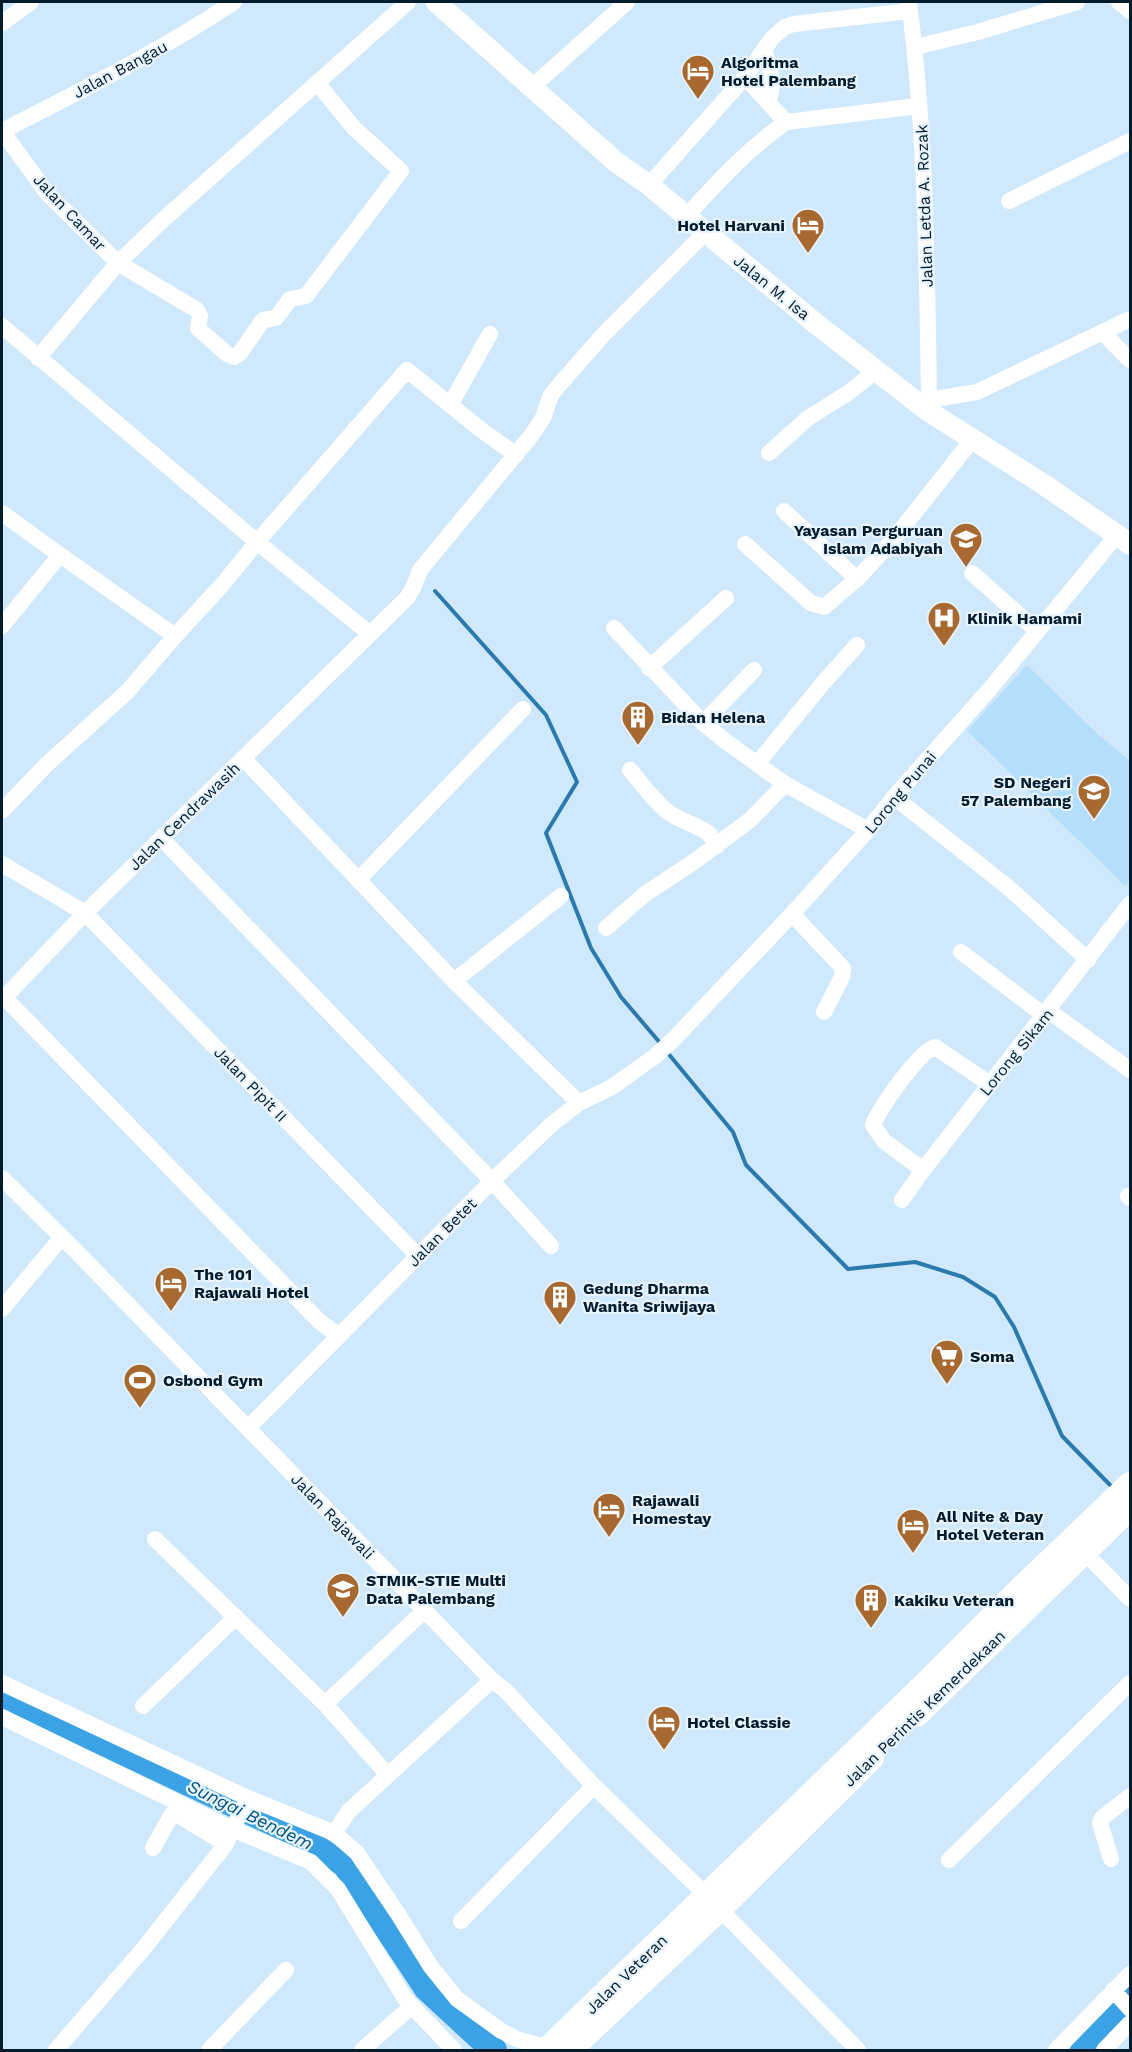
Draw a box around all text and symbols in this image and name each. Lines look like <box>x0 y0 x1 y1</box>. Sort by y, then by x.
street label: Jalan Bangau <box>70 37 171 102</box>
hotel icon: Algoritma Hotel Palembang <box>680 53 716 100</box>
place label: Algoritma Hotel Palembang <box>721 53 856 90</box>
street label: Jalan Letda A. Rozak <box>912 124 937 288</box>
street label: Jalan Camar <box>29 170 110 255</box>
hotel icon: Hotel Harvani <box>790 207 826 254</box>
place label: Hotel Harvani <box>677 216 785 235</box>
street label: Jalan M. Isa <box>730 251 814 324</box>
place label: Yayasan Perguruan Islam Adabiyah <box>794 521 943 558</box>
school or university icon: Yayasan Perguruan Islam Adabiyah <box>948 521 984 568</box>
hospital icon: Klinik Hamami <box>926 600 962 647</box>
place label: Klinik Hamami <box>967 609 1082 628</box>
building icon: Bidan Helena <box>620 699 656 746</box>
place label: Bidan Helena <box>661 708 766 727</box>
street label: Lorong Punai <box>860 747 940 837</box>
street label: Jalan Cendrawasih <box>125 758 244 874</box>
place label: SD Negeri 57 Palembang <box>961 773 1071 810</box>
school or university icon: SD Negeri 57 Palembang <box>1076 773 1112 820</box>
street label: Lorong Sikam <box>976 1005 1057 1100</box>
street label: Jalan Pipit II <box>210 1043 291 1126</box>
street label: Jalan Betet <box>404 1194 481 1271</box>
hotel icon: The 101 Rajawali Hotel <box>153 1265 189 1312</box>
place label: The 101 Rajawali Hotel <box>194 1265 310 1302</box>
building icon: Gedung Dharma Wanita Sriwijaya <box>542 1279 578 1326</box>
place label: Gedung Dharma Wanita Sriwijaya <box>583 1279 716 1316</box>
supermarket icon: Soma <box>929 1338 965 1385</box>
place label: Soma <box>970 1347 1015 1366</box>
sports icon: Osbond Gym <box>122 1362 158 1409</box>
place label: Osbond Gym <box>163 1371 263 1390</box>
street label: Jalan Rajawali <box>287 1470 378 1563</box>
hotel icon: Rajawali Homestay <box>591 1491 627 1538</box>
place label: Rajawali Homestay <box>632 1491 712 1528</box>
hotel icon: All Nite & Day Hotel Veteran <box>895 1507 931 1554</box>
place label: All Nite & Day Hotel Veteran <box>936 1507 1044 1544</box>
school or university icon: STMIK-STIE Multi Data Palembang <box>325 1571 361 1618</box>
place label: STMIK-STIE Multi Data Palembang <box>366 1571 506 1608</box>
building icon: Kakiku Veteran <box>853 1582 889 1629</box>
place label: Kakiku Veteran <box>894 1591 1014 1610</box>
street label: Jalan Perintis Kemerdekaan <box>840 1626 1009 1791</box>
hotel icon: Hotel Classie <box>646 1704 682 1751</box>
place label: Hotel Classie <box>687 1713 791 1732</box>
water label: Sungai Bendem <box>184 1775 316 1854</box>
street label: Jalan Veteran <box>581 1931 671 2018</box>

